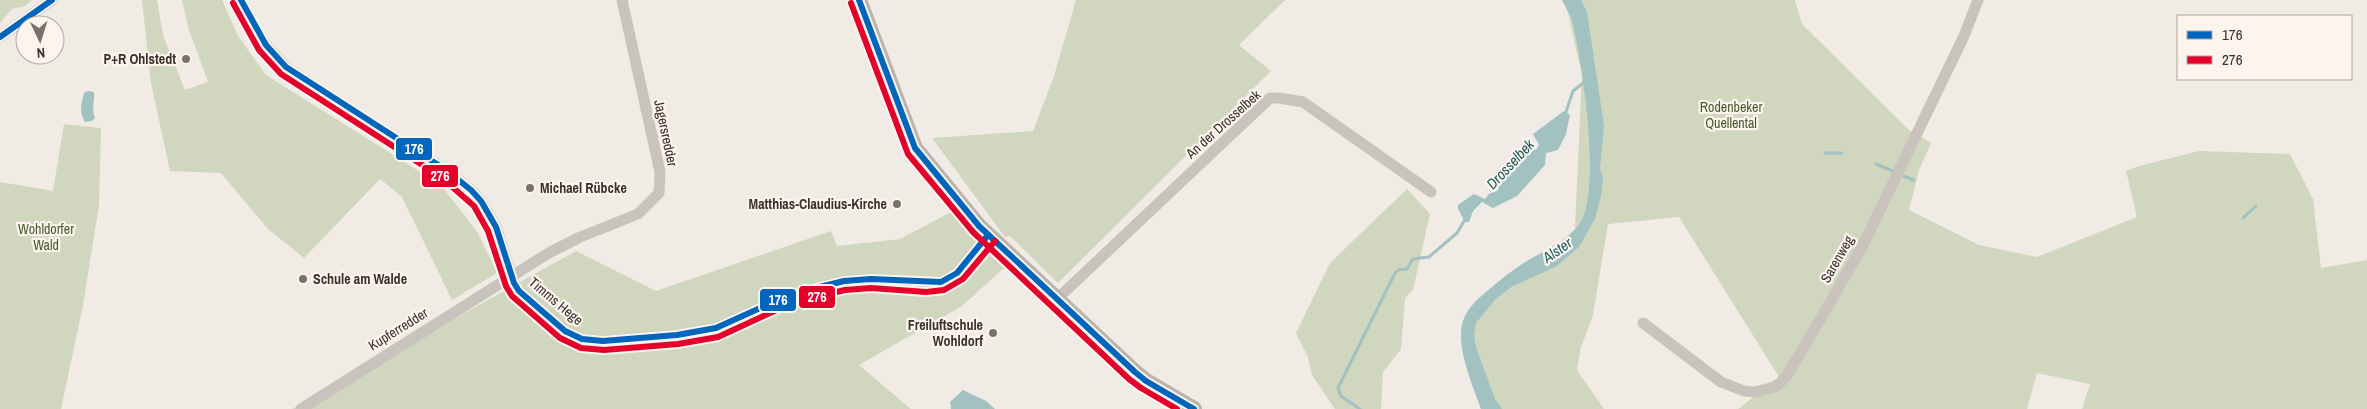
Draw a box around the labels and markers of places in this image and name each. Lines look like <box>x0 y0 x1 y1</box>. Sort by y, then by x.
place label: P+R Ohlstedt <box>104 50 176 68</box>
marker: P+R Ohlstedt <box>180 53 192 65</box>
place label: Michael Rübcke <box>540 179 627 197</box>
marker: Michael Rübcke <box>524 182 536 194</box>
place label: Matthias-Claudius-Kirche <box>749 195 887 213</box>
marker: Matthias-Claudius-Kirche <box>891 198 903 210</box>
place label: Schule am Walde <box>313 270 407 288</box>
marker: Schule am Walde <box>297 273 309 285</box>
place label: Freiluftschule Wohldorf <box>908 316 983 350</box>
marker: Freiluftschule Wohldorf <box>987 327 999 339</box>

